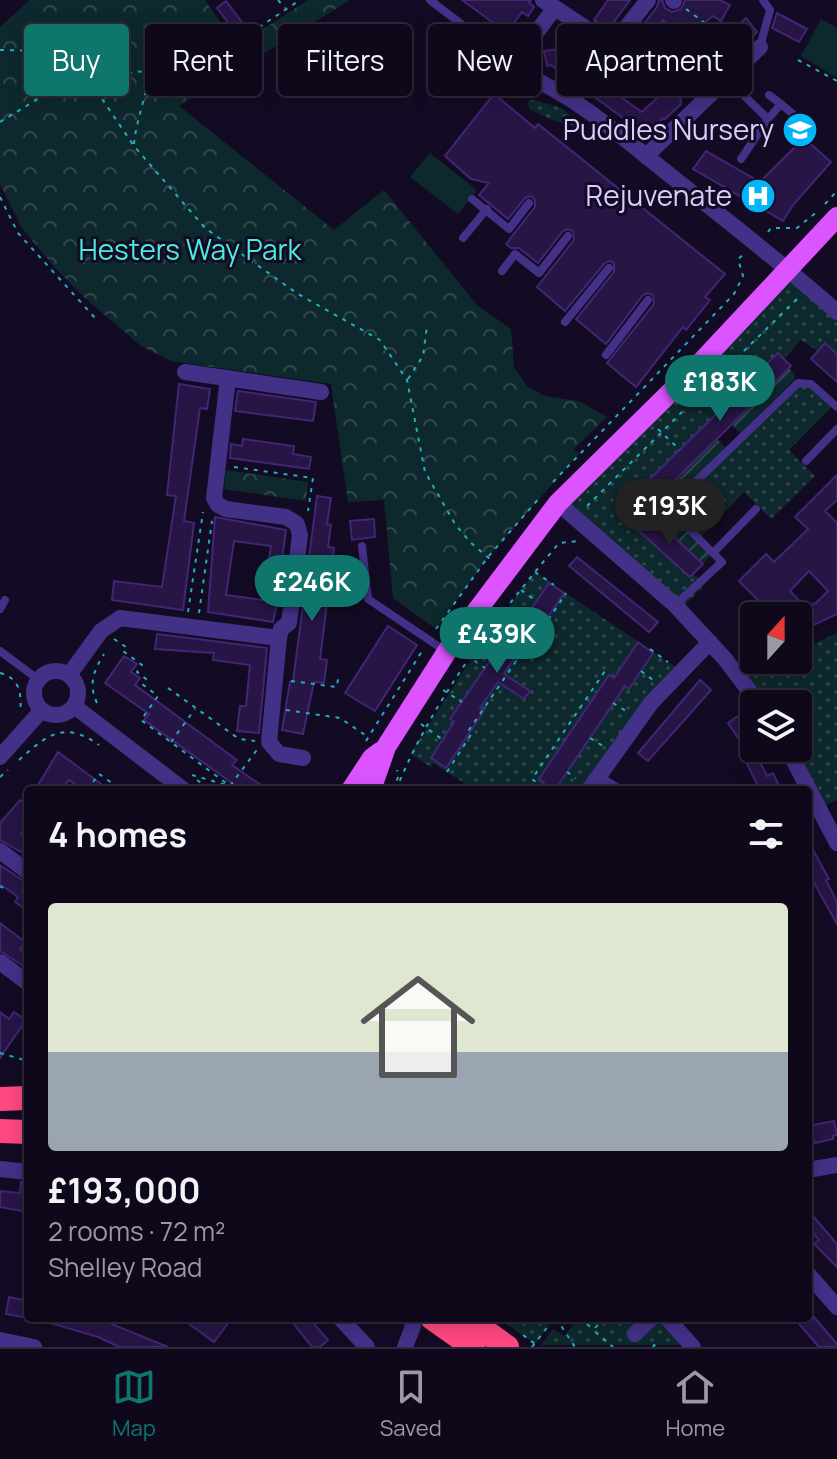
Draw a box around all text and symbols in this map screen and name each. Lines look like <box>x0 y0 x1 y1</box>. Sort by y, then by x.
chip: Buy <box>24 24 129 96</box>
chip: Rent <box>145 24 262 96</box>
chip: Filters <box>278 24 412 96</box>
chip: New <box>428 24 541 96</box>
chip: Apartment <box>557 24 752 96</box>
place label: Puddles Nursery <box>563 110 774 148</box>
school or university icon: Puddles Nursery <box>781 111 819 149</box>
place label: Rejuvenate <box>586 176 732 214</box>
hospital icon: Rejuvenate <box>739 177 777 215</box>
park label: Hesters Way Park <box>79 230 303 268</box>
pin: £183K <box>664 355 776 423</box>
text: £183K <box>683 363 757 399</box>
pin: £193K <box>614 479 726 547</box>
text: £193K <box>633 487 707 523</box>
pin: £246K <box>256 555 368 623</box>
text: £246K <box>273 563 351 599</box>
north arrow <box>740 602 812 674</box>
map controls <box>740 602 812 762</box>
pin: £439K <box>441 607 553 675</box>
text: £439K <box>458 615 536 651</box>
button: layers <box>740 690 812 762</box>
text: 4 homes <box>48 811 187 857</box>
icon: filters <box>744 812 788 856</box>
icon: home <box>346 955 490 1099</box>
text: £193,000 <box>48 1167 201 1213</box>
text: 2 rooms · 72 m² <box>48 1213 225 1249</box>
text: Shelley Road <box>48 1249 202 1285</box>
tab: Map <box>112 1365 156 1443</box>
tab: Saved <box>380 1365 442 1443</box>
tab: Home <box>666 1365 725 1443</box>

